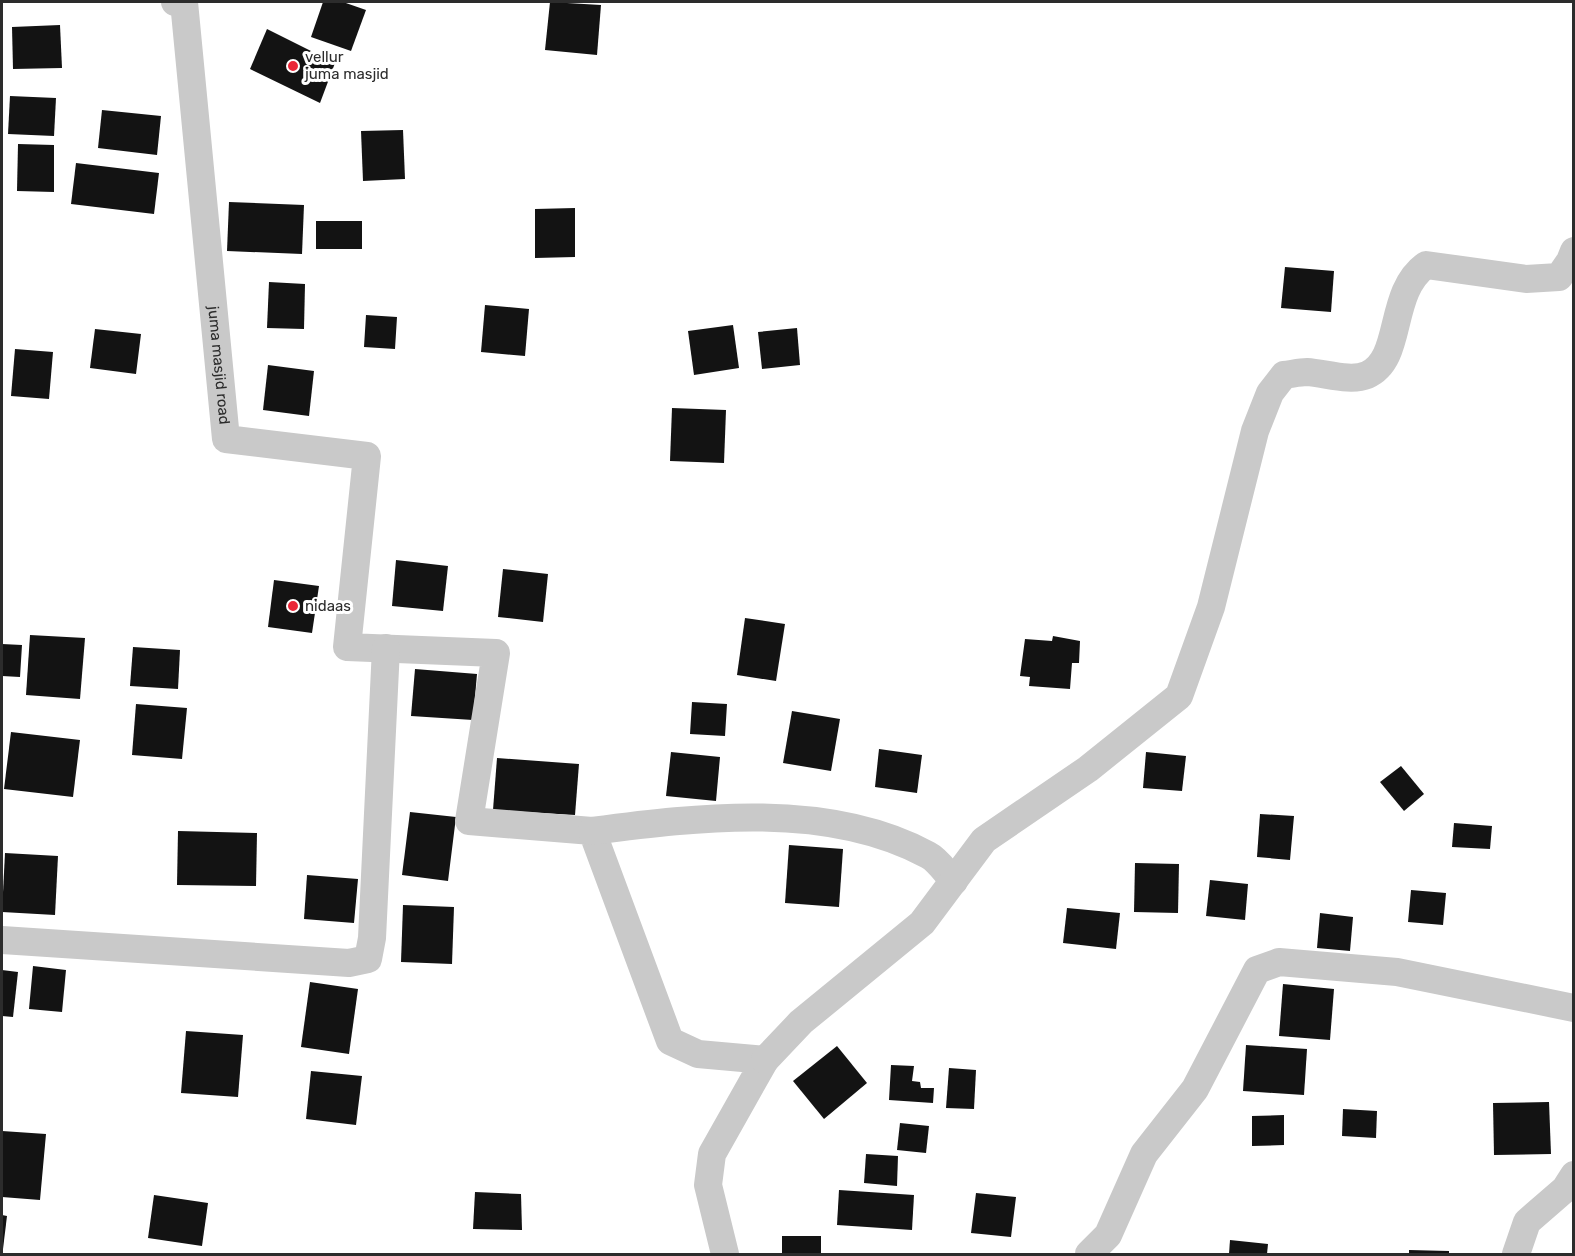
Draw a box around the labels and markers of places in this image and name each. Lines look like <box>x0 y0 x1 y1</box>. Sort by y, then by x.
place label: vellur juma masjid <box>304 48 389 83</box>
marker: vellur juma masjid <box>286 59 300 73</box>
place label: nidaas <box>305 597 351 615</box>
marker: nidaas <box>286 599 300 613</box>

